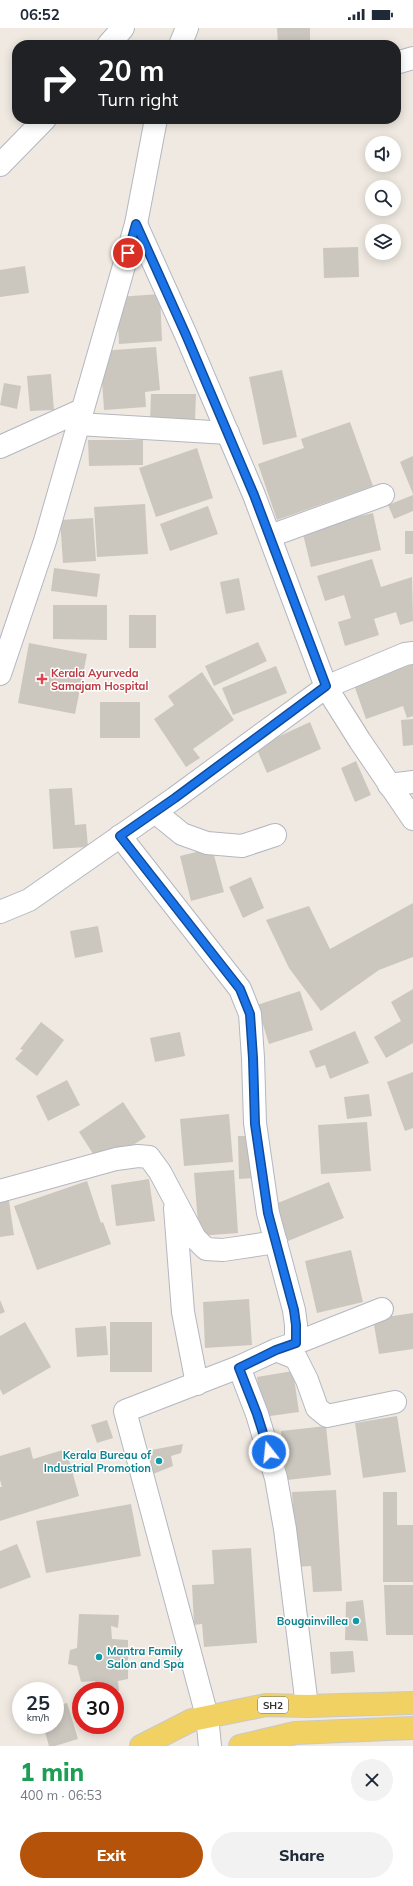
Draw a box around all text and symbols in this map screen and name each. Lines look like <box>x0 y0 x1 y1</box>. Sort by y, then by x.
text: 06:52 <box>20 5 60 24</box>
text: 20 m <box>98 53 164 88</box>
icon: right <box>32 56 84 108</box>
text: Turn right <box>98 88 178 111</box>
map controls <box>365 136 401 260</box>
button: sound <box>365 136 401 172</box>
button: search <box>365 180 401 216</box>
button: layers <box>365 224 401 260</box>
pin <box>111 236 145 270</box>
icon: arrive <box>117 242 139 264</box>
place label: Kerala Ayurveda Samajam Hospital <box>51 666 148 693</box>
marker: Kerala Ayurveda Samajam Hospital <box>36 673 48 685</box>
position arrow <box>248 1431 290 1473</box>
place label: Kerala Bureau of Industrial Promotion <box>44 1448 152 1475</box>
marker: Kerala Bureau of Industrial Promotion <box>154 1456 164 1466</box>
place label: Bougainvillea <box>277 1614 348 1628</box>
marker: Bougainvillea <box>351 1616 361 1626</box>
place label: Mantra Family Salon and Spa <box>107 1644 184 1671</box>
marker: Mantra Family Salon and Spa <box>94 1652 104 1662</box>
speed limit sign: 30 <box>72 1682 124 1734</box>
text: 25 <box>26 1690 50 1715</box>
road number: SH2 <box>258 1697 288 1713</box>
text: km/h <box>27 1711 49 1724</box>
text: 1 min <box>20 1757 84 1787</box>
button: close <box>351 1759 393 1801</box>
text: 400 m · 06:53 <box>20 1787 102 1803</box>
button: Exit <box>20 1832 203 1878</box>
button: Share <box>211 1832 393 1878</box>

